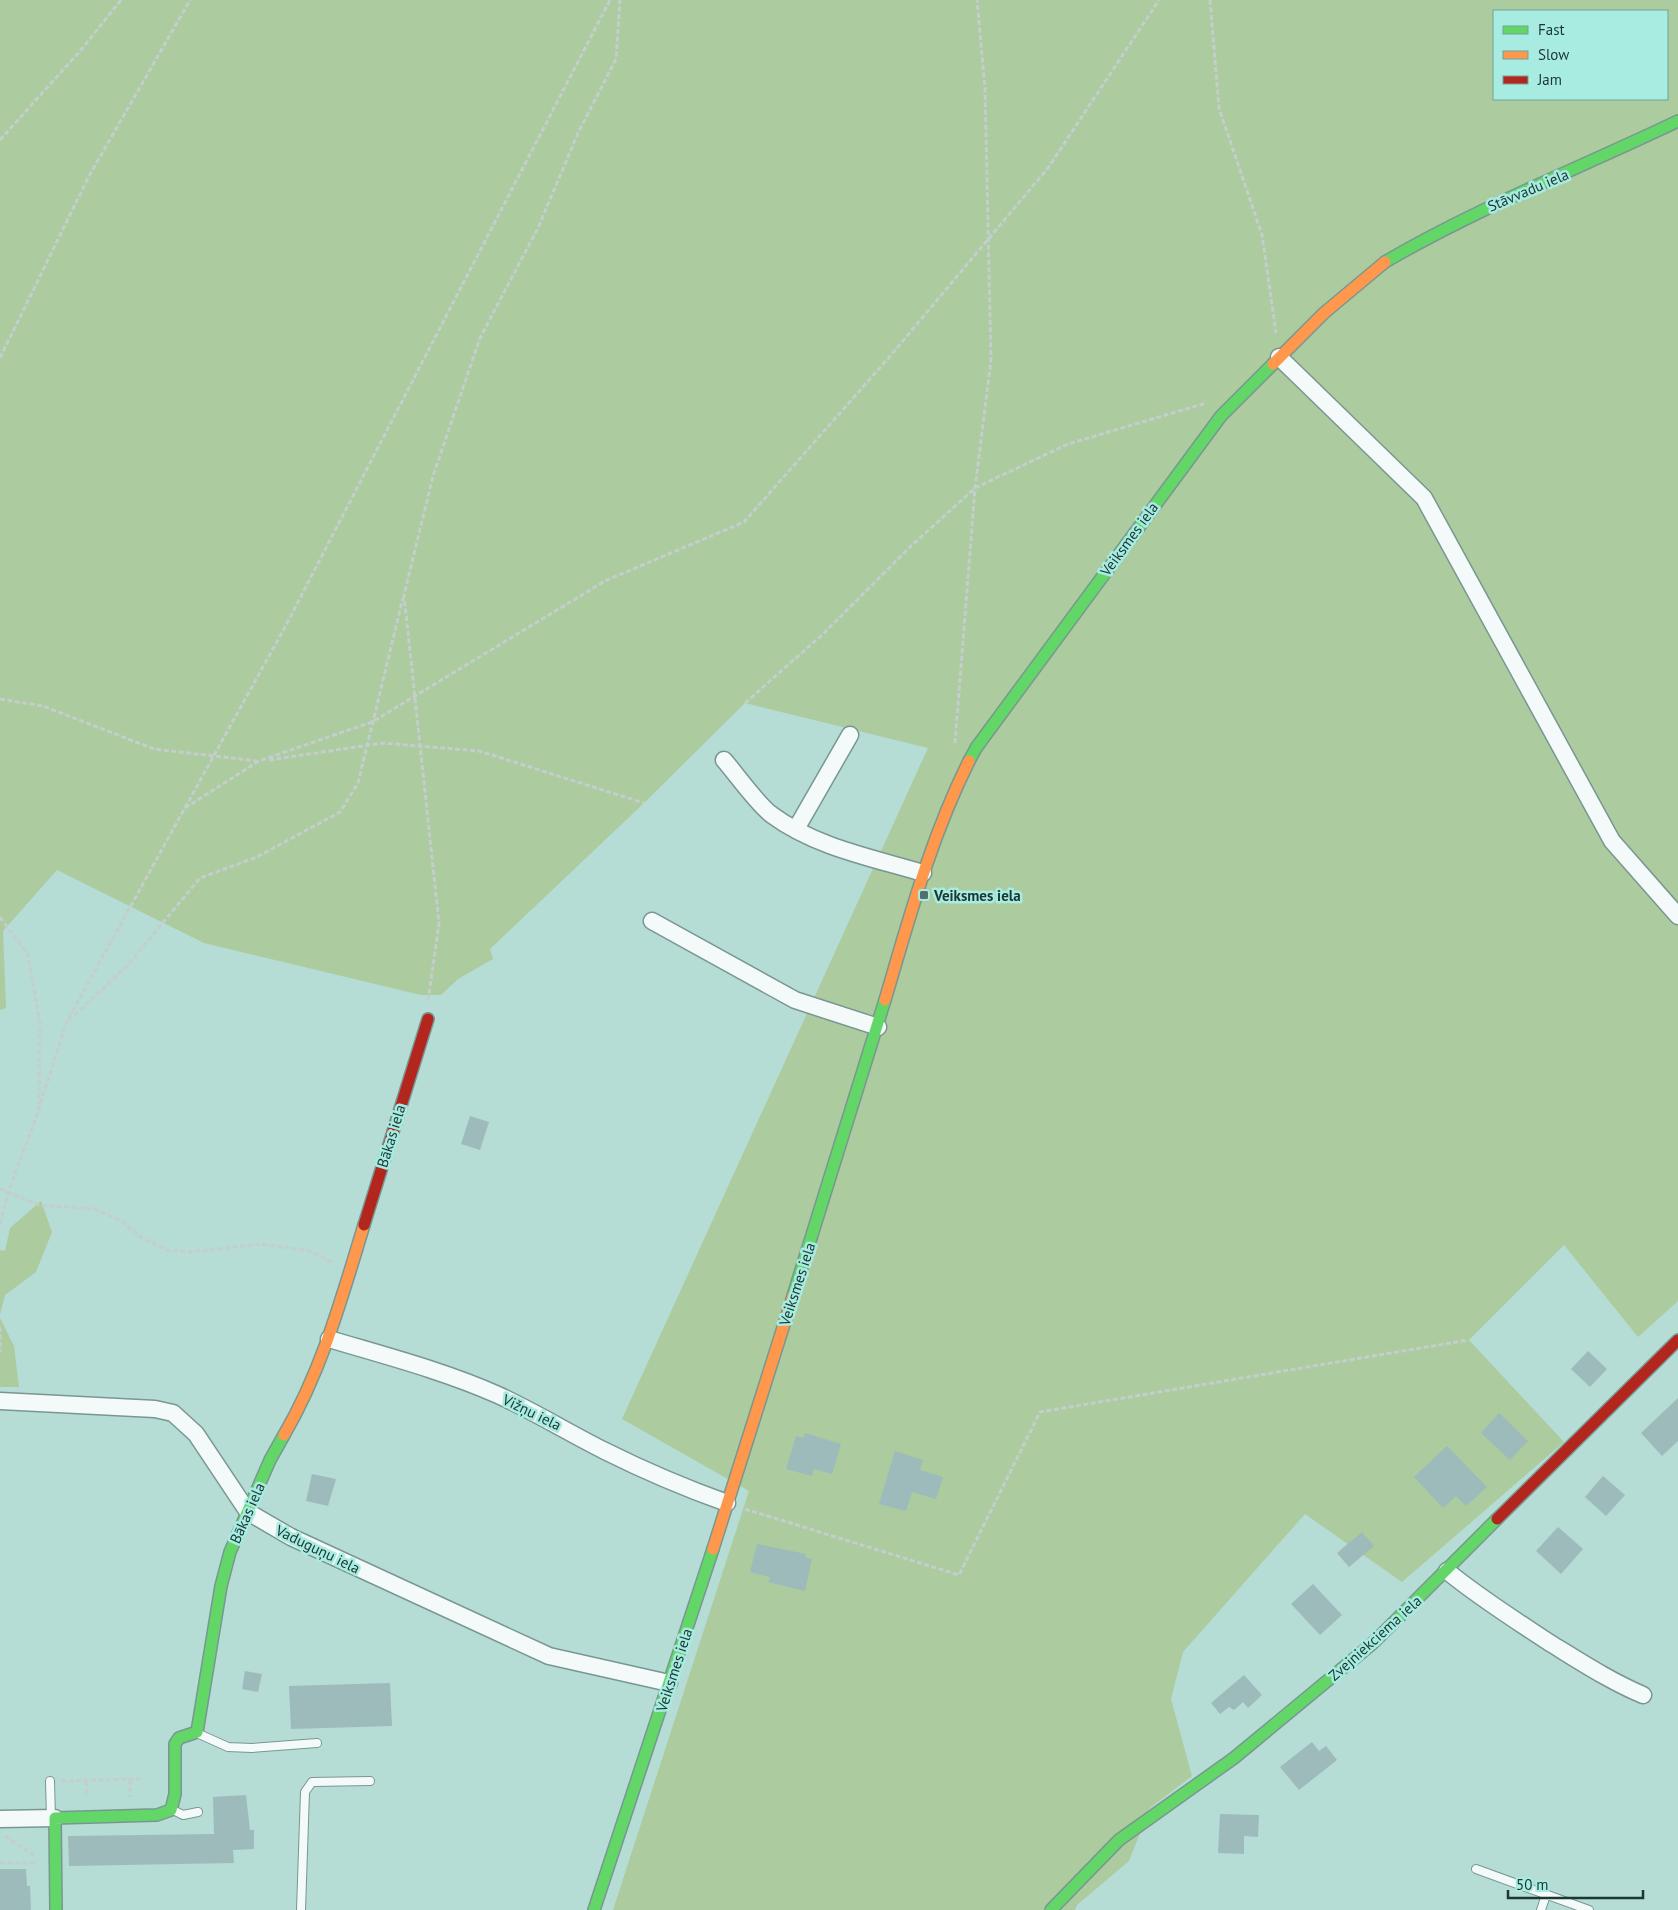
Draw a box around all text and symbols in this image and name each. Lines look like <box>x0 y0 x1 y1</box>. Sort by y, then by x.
legend <box>1493 10 1668 100</box>
text: Fast <box>1538 20 1565 39</box>
text: Slow <box>1538 45 1569 64</box>
text: Jam <box>1537 70 1562 89</box>
street label: Stāvvadu iela <box>1485 164 1571 216</box>
street label: Veiksmes iela <box>1095 498 1162 580</box>
place label: Veiksmes iela <box>933 886 1021 905</box>
marker: Veiksmes iela <box>918 889 930 901</box>
street label: Bākas iela <box>372 1102 410 1170</box>
street label: Veiksmes iela <box>774 1240 819 1329</box>
street label: Vižņu iela <box>499 1389 564 1434</box>
street label: Bākas iela <box>225 1480 269 1546</box>
street label: Vaduguņu iela <box>272 1520 363 1578</box>
street label: Zvejniekciema iela <box>1325 1591 1425 1685</box>
street label: Veiksmes iela <box>651 1626 696 1715</box>
scale bar <box>1508 1868 1643 1900</box>
text: 50 m <box>1516 1875 1549 1894</box>

